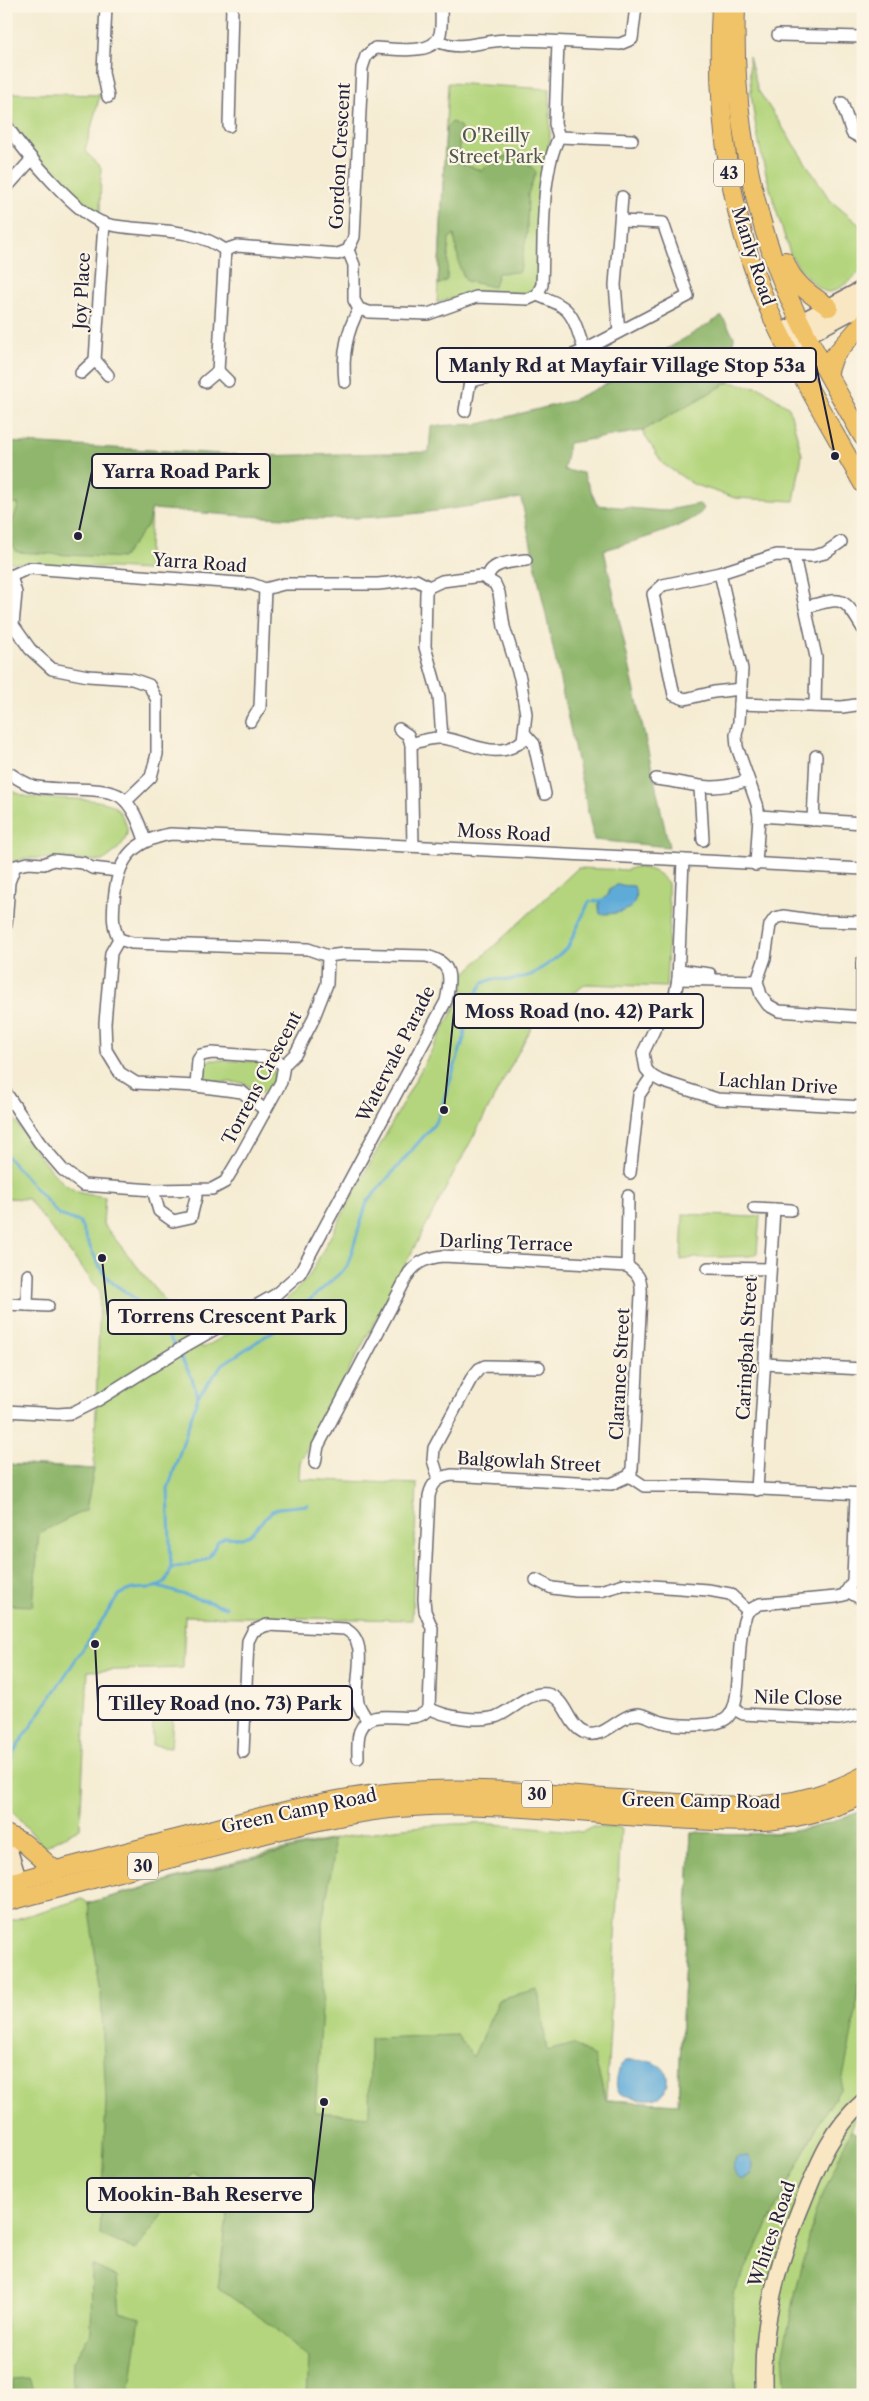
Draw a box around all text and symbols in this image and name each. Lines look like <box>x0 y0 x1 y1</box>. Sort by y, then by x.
street label: Gordon Crescent <box>325 81 355 230</box>
park label: O'Reilly Street Park <box>449 125 545 168</box>
road number: 43 <box>714 160 744 187</box>
street label: Manly Road <box>727 204 779 308</box>
street label: Joy Place <box>69 252 95 333</box>
callout: Manly Rd at Mayfair Village Stop 53a <box>437 348 816 382</box>
text: Manly Rd at Mayfair Village Stop 53a <box>448 354 807 377</box>
callout: Yarra Road Park <box>92 454 270 488</box>
text: Yarra Road Park <box>101 460 260 483</box>
street label: Yarra Road <box>151 549 248 577</box>
street label: Moss Road <box>457 820 551 846</box>
street label: Watervale Parade <box>352 982 440 1127</box>
callout: Moss Road (no. 42) Park <box>454 994 703 1028</box>
text: Moss Road (no. 42) Park <box>465 1000 694 1023</box>
street label: Torrens Crescent <box>218 1007 307 1149</box>
street label: Lachlan Drive <box>718 1069 838 1099</box>
street label: Darling Terrace <box>439 1230 573 1256</box>
street label: Caringbah Street <box>732 1275 762 1421</box>
callout: Torrens Crescent Park <box>108 1300 346 1334</box>
text: Torrens Crescent Park <box>118 1305 337 1328</box>
street label: Clarance Street <box>606 1307 634 1441</box>
street label: Balgowlah Street <box>456 1447 602 1477</box>
callout: Tilley Road (no. 73) Park <box>98 1686 352 1720</box>
street label: Nile Close <box>754 1686 842 1710</box>
text: Tilley Road (no. 73) Park <box>108 1692 342 1715</box>
road number: 30 <box>522 1780 552 1808</box>
street label: Green Camp Road <box>219 1784 379 1838</box>
street label: Green Camp Road <box>622 1789 781 1813</box>
road number: 30 <box>128 1852 158 1880</box>
callout: Mookin-Bah Reserve <box>87 2178 313 2212</box>
street label: Whites Road <box>743 2178 800 2291</box>
text: Mookin-Bah Reserve <box>97 2183 303 2206</box>

